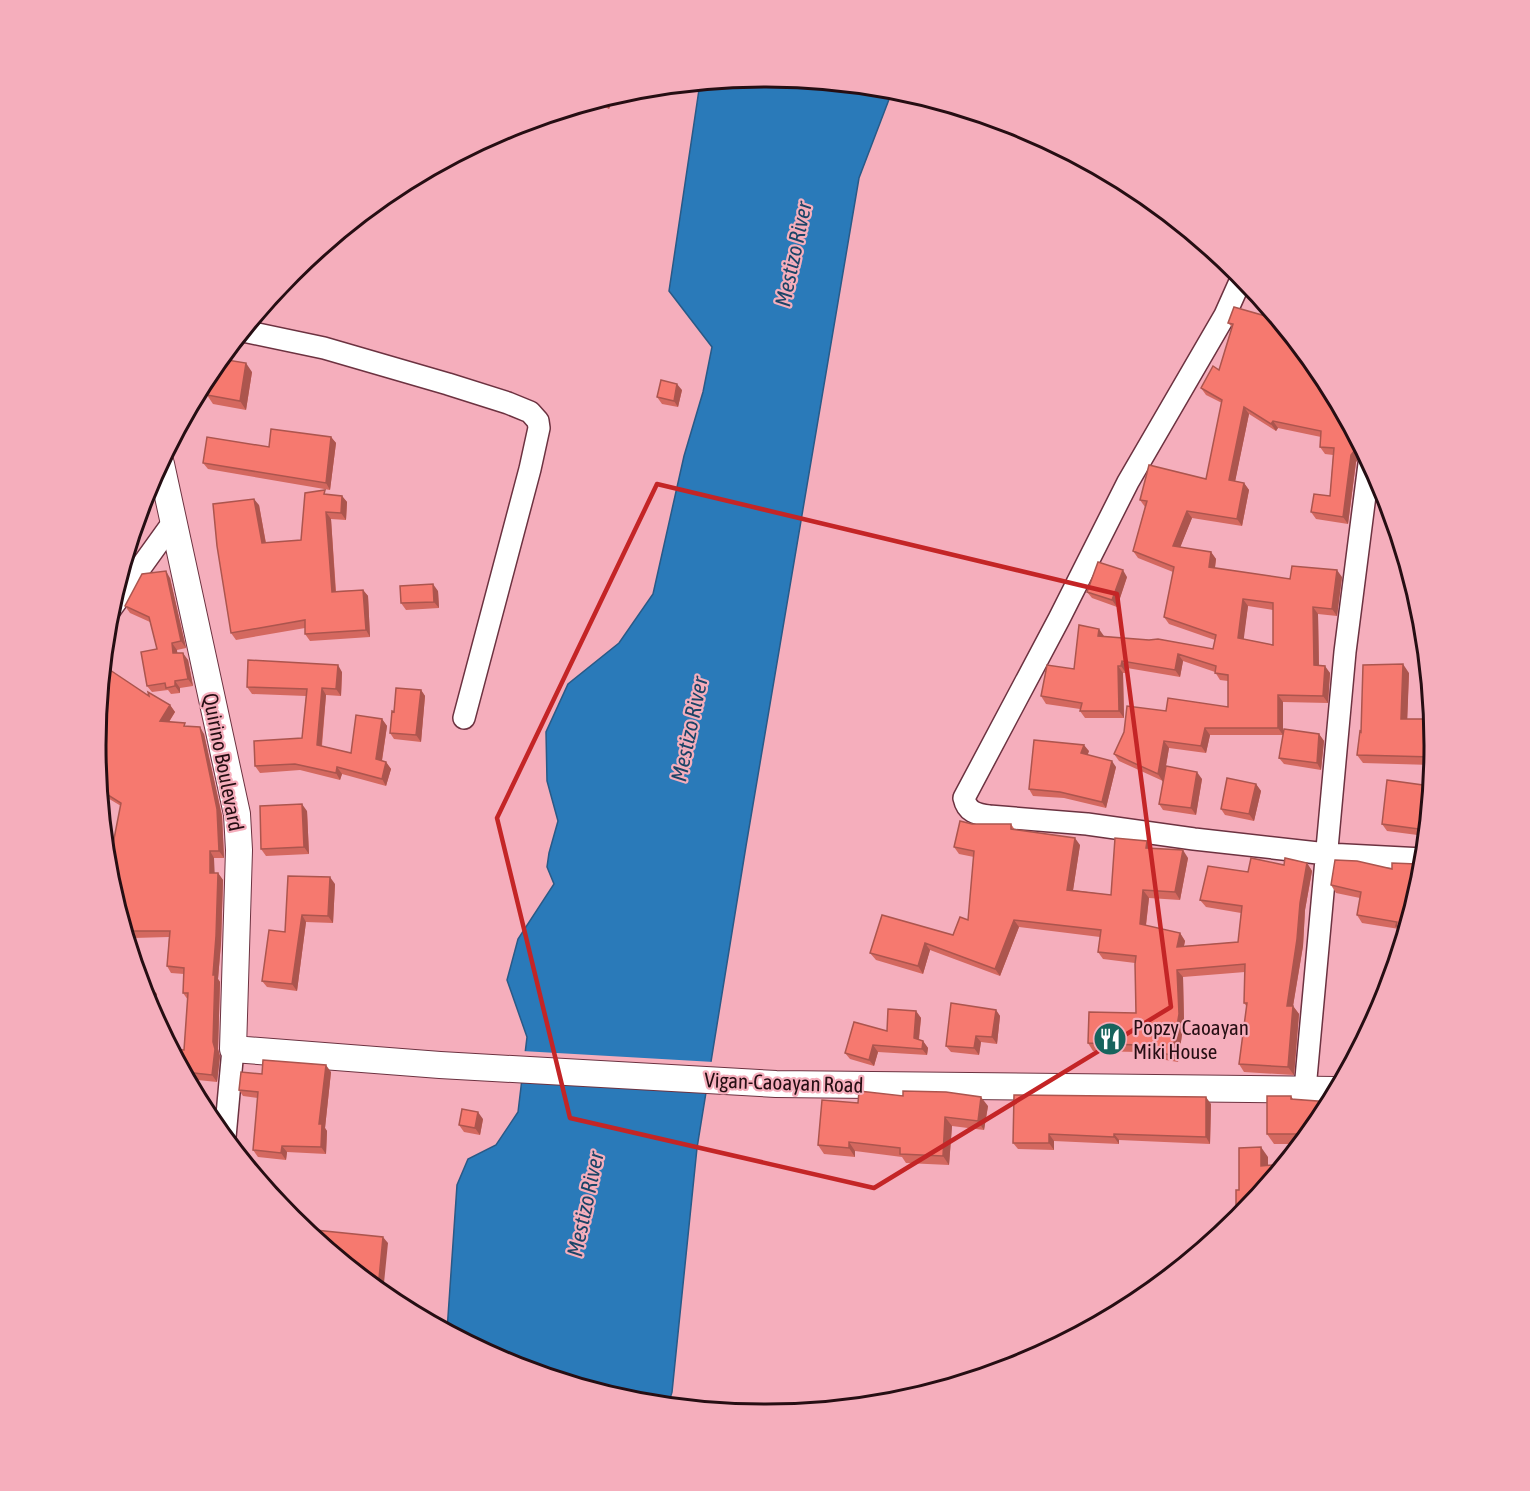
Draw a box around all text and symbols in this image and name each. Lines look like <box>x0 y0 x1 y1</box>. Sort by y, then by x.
water label: Mestizo River <box>769 198 817 309</box>
water label: Mestizo River <box>665 673 713 784</box>
street label: Quirino Boulevard <box>199 691 249 833</box>
place label: Popzy Caoayan Miki House <box>1133 1015 1249 1063</box>
restaurant icon: Popzy Caoayan Miki House <box>1092 1021 1128 1057</box>
street label: Vigan-Caoayan Road <box>704 1067 864 1097</box>
water label: Mestizo River <box>561 1148 609 1259</box>

